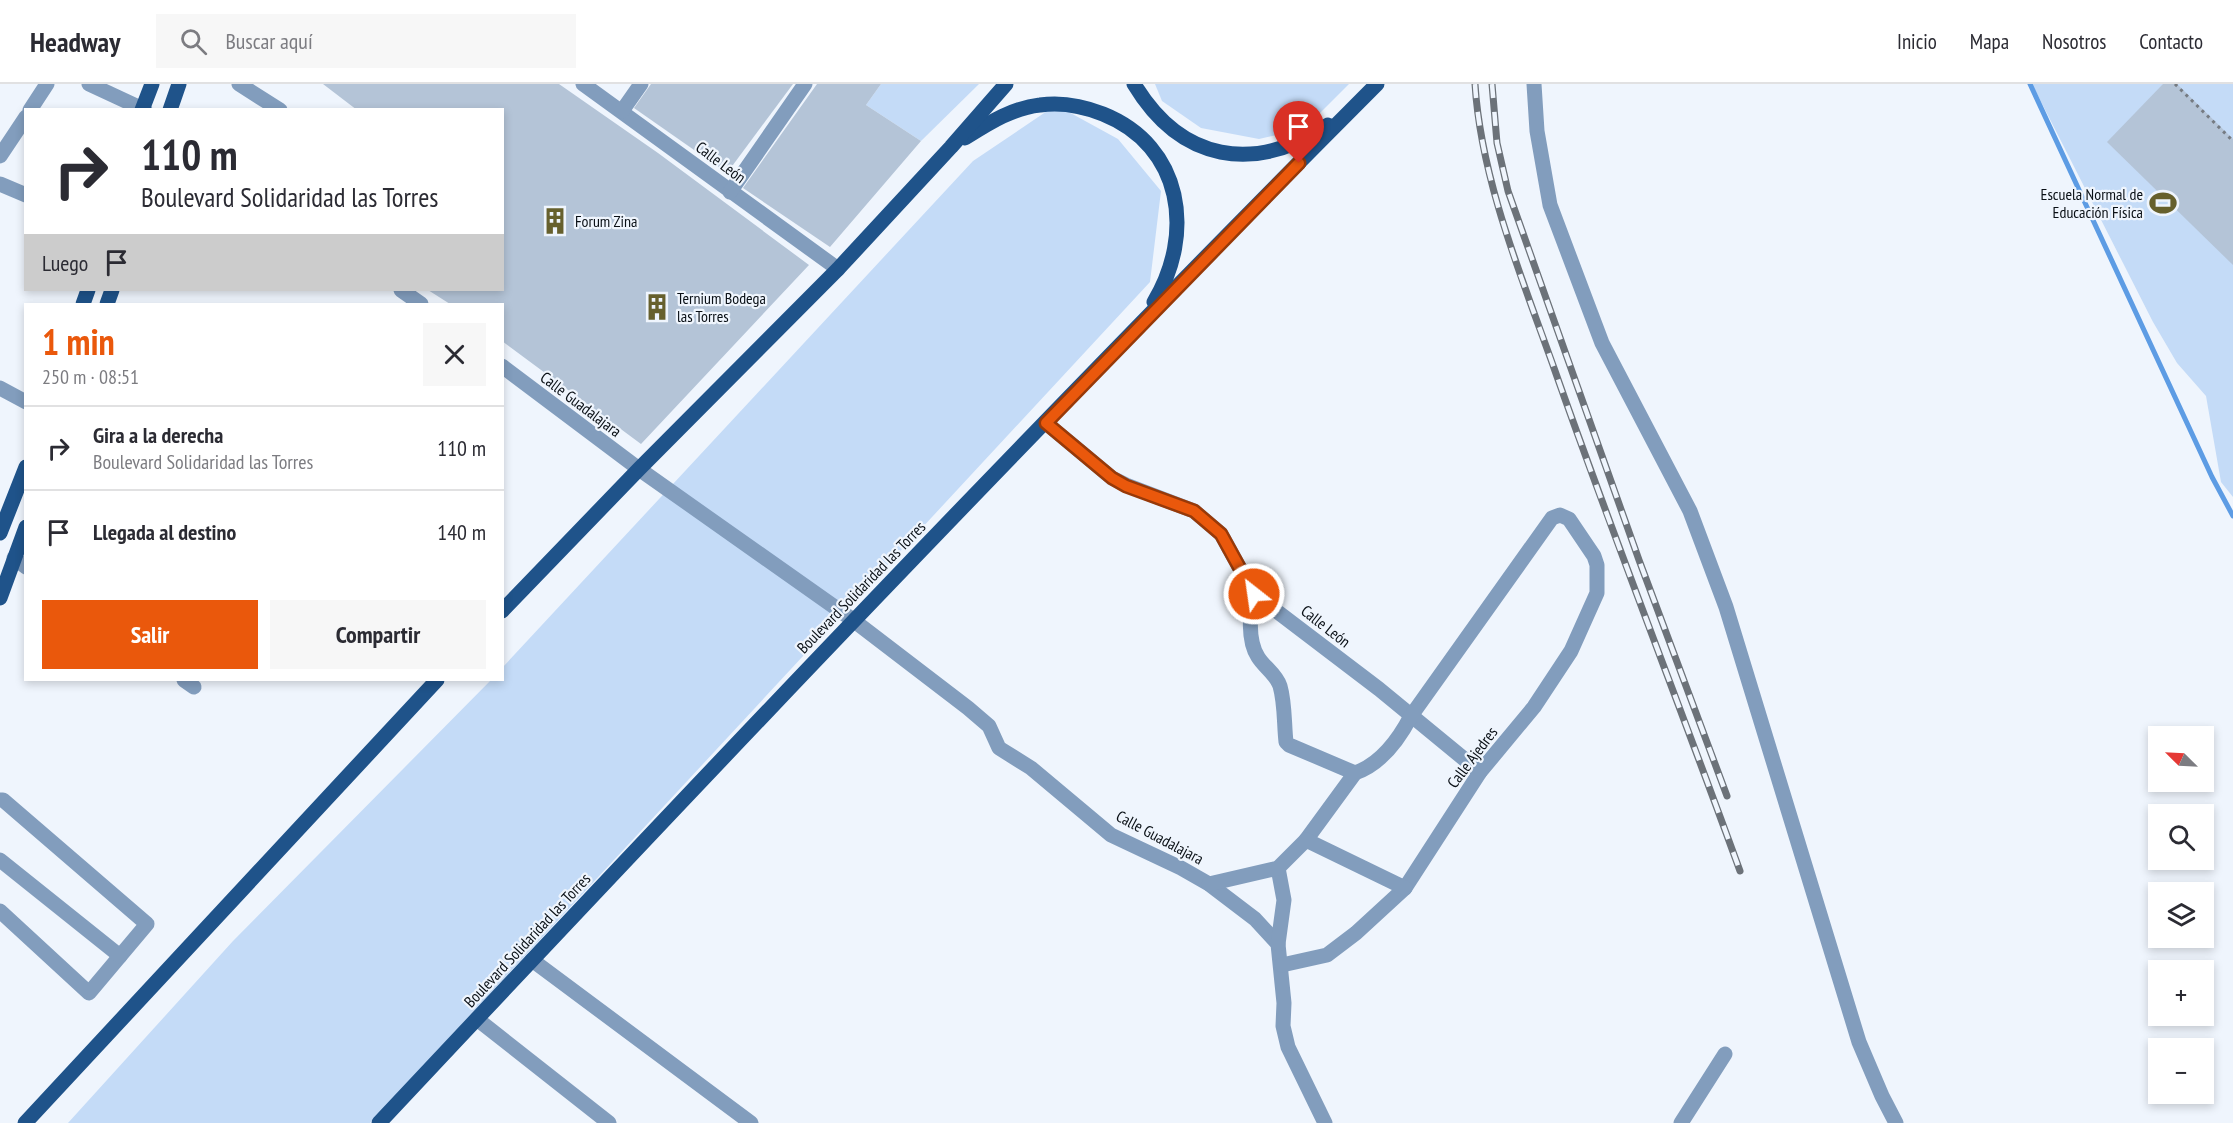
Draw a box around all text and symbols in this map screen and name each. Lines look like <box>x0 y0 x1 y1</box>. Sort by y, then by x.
search box <box>156 14 576 68</box>
text: Headway <box>30 23 120 60</box>
icon: search <box>177 25 210 58</box>
text: Buscar aquí <box>225 27 313 55</box>
text: Inicio <box>1897 28 1937 55</box>
text: Mapa <box>1970 28 2009 55</box>
text: Nosotros <box>2042 28 2106 55</box>
text: Contacto <box>2139 28 2203 55</box>
pin <box>1273 101 1324 163</box>
icon: arrive <box>1282 110 1315 143</box>
text: 110 m <box>141 127 238 182</box>
icon: right <box>42 132 120 210</box>
street label: Calle León <box>692 137 750 187</box>
text: Boulevard Solidaridad las Torres <box>141 180 438 214</box>
place label: Escuela Normal de Educación Física <box>2041 184 2143 222</box>
sports icon: Escuela Normal de Educación Física <box>2148 188 2178 218</box>
building icon: Forum Zina <box>540 206 570 236</box>
place label: Forum Zina <box>575 211 637 231</box>
icon: arrive <box>100 246 133 279</box>
text: Luego <box>42 249 88 277</box>
place label: Ternium Bodega las Torres <box>677 288 766 326</box>
building icon: Ternium Bodega las Torres <box>642 292 672 322</box>
text: 1 min <box>42 318 115 365</box>
button: close <box>423 323 486 386</box>
text: 250 m · 08:51 <box>42 364 139 390</box>
street label: Calle Guadalajara <box>537 367 625 441</box>
text: Gira a la derecha <box>93 421 223 449</box>
icon: right <box>42 432 75 465</box>
text: 110 m <box>437 434 486 462</box>
text: Boulevard Solidaridad las Torres <box>93 449 313 475</box>
icon: arrive <box>42 516 75 549</box>
street label: Boulevard Solidaridad las Torres <box>793 517 929 657</box>
text: Llegada al destino <box>93 518 236 546</box>
text: 140 m <box>437 518 486 546</box>
position arrow <box>1222 562 1286 626</box>
button: Salir <box>42 600 258 669</box>
button: Compartir <box>270 600 486 669</box>
street label: Calle León <box>1297 600 1355 652</box>
street label: Calle Ajedres <box>1442 722 1502 792</box>
north arrow <box>2148 726 2214 792</box>
map controls <box>2148 726 2214 1104</box>
button: search <box>2148 804 2214 870</box>
street label: Calle Guadalajara <box>1113 806 1207 868</box>
street label: Boulevard Solidaridad las Torres <box>460 869 594 1011</box>
button: layers <box>2148 882 2214 948</box>
button: + <box>2148 960 2214 1026</box>
button: − <box>2148 1038 2214 1104</box>

